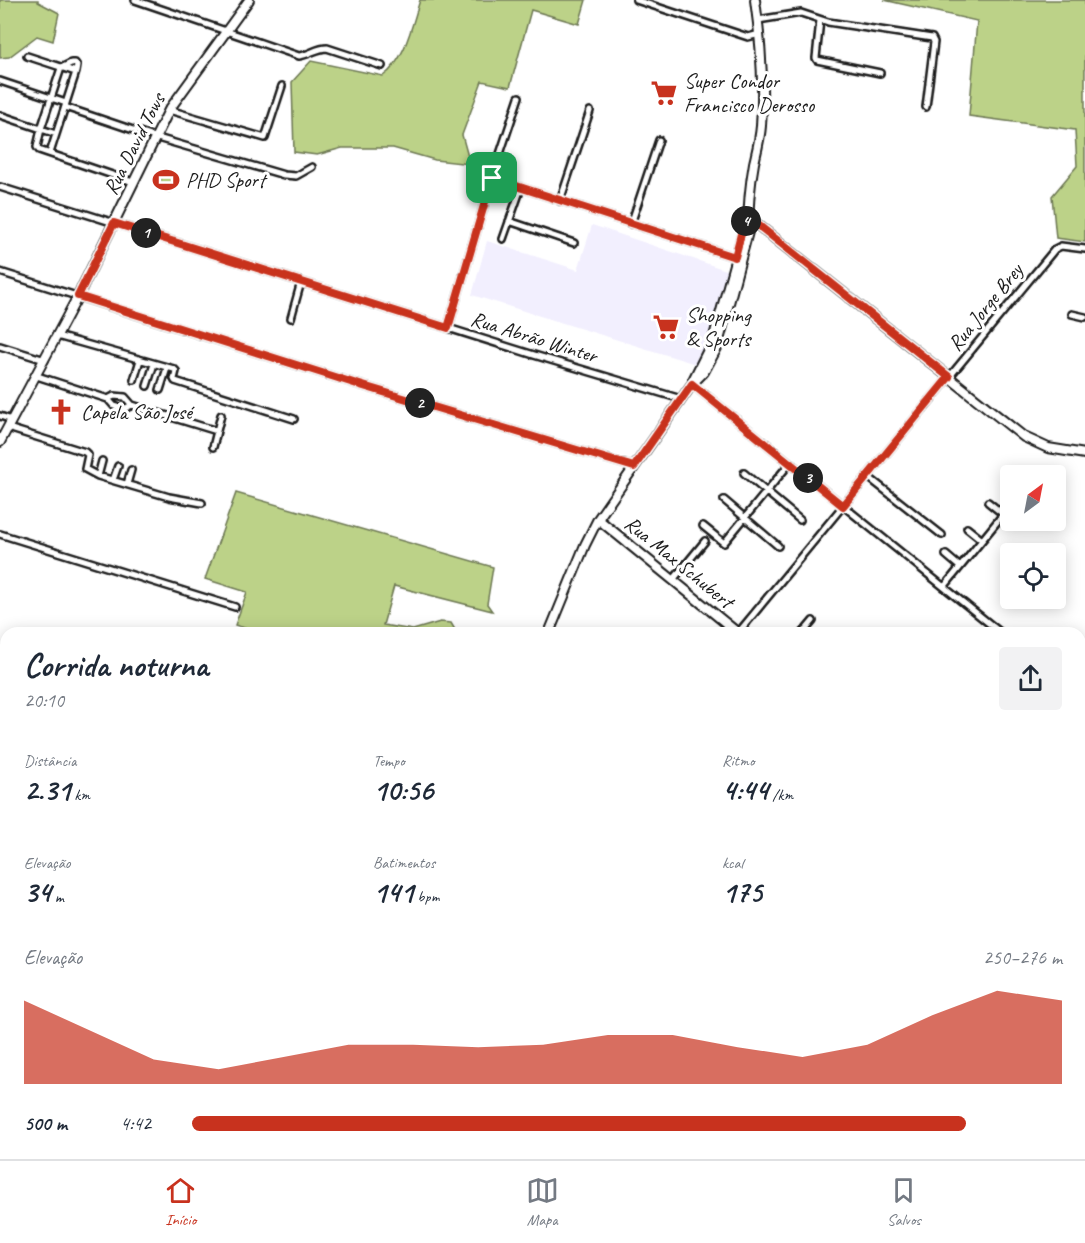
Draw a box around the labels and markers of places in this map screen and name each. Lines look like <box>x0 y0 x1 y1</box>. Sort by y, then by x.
place label: Super Condor Francisco Derosso <box>684 68 816 118</box>
supermarket icon: Super Condor Francisco Derosso <box>649 78 679 108</box>
pin <box>466 152 517 203</box>
sports icon: PHD Sport <box>151 165 181 195</box>
place label: PHD Sport <box>186 167 268 193</box>
pin: 4 <box>731 206 761 236</box>
pin: 1 <box>131 218 161 248</box>
place label: Shopping & Sports <box>686 302 752 352</box>
supermarket icon: Shopping & Sports <box>651 312 681 342</box>
pin: 2 <box>405 388 435 418</box>
church icon: Capela São José <box>46 397 76 427</box>
place label: Capela São José <box>81 399 195 425</box>
pin: 3 <box>793 463 823 493</box>

